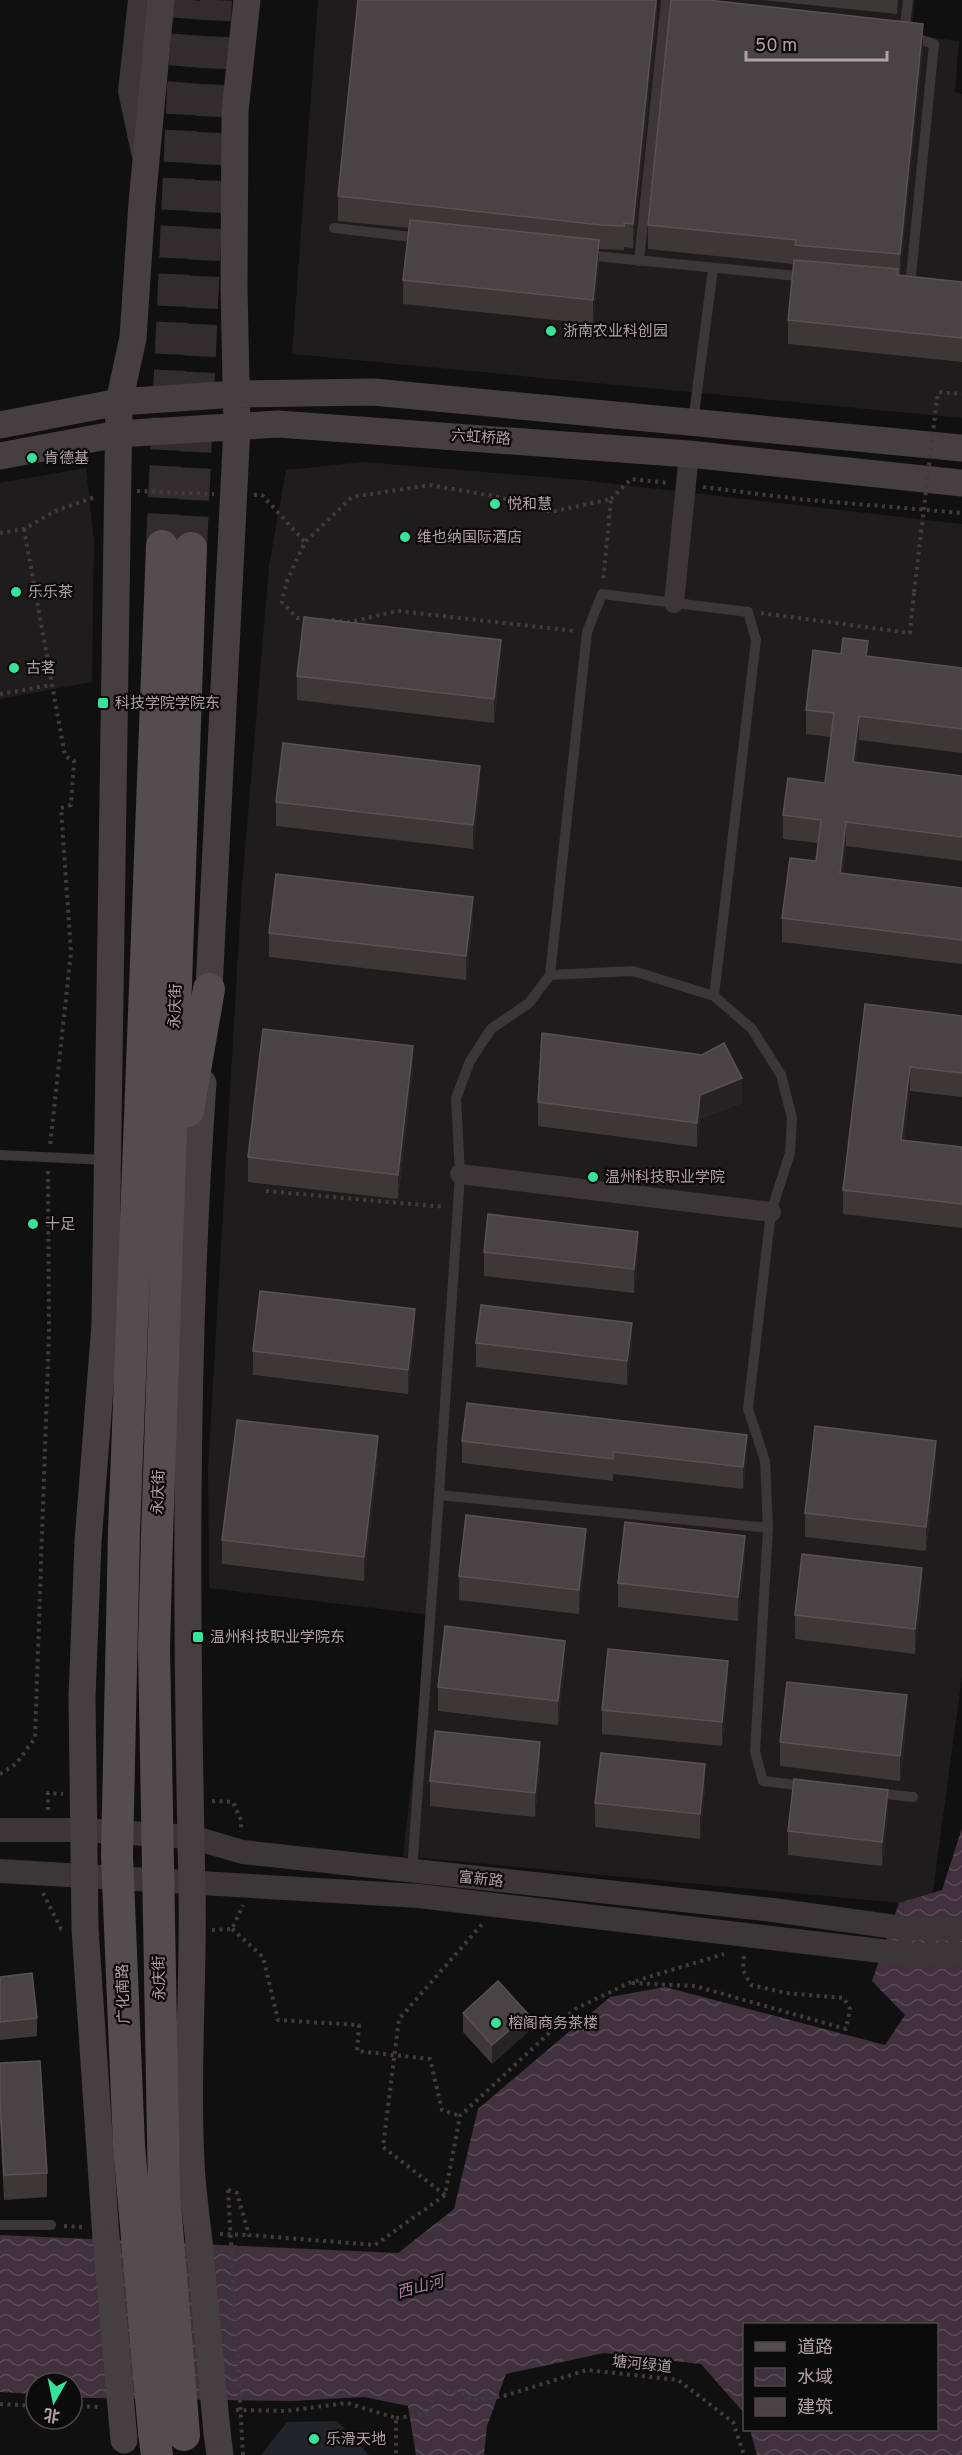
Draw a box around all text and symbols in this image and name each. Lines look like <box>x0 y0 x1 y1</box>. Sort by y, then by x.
scale bar <box>746 24 887 62</box>
text: 50 m <box>755 35 797 58</box>
place label: 浙南农业科创园 <box>563 322 668 342</box>
marker: 浙南农业科创园 <box>544 324 558 338</box>
street label: 六虹桥路 <box>450 427 511 450</box>
place label: 肯德基 <box>44 449 89 469</box>
marker: 肯德基 <box>25 451 39 465</box>
place label: 悦和慧 <box>507 496 552 515</box>
marker: 悦和慧 <box>488 497 502 511</box>
place label: 维也纳国际酒店 <box>417 528 522 548</box>
marker: 维也纳国际酒店 <box>398 530 412 544</box>
place label: 乐乐茶 <box>28 584 73 603</box>
marker: 乐乐茶 <box>9 585 23 599</box>
place label: 古茗 <box>26 660 56 679</box>
marker: 古茗 <box>7 661 21 675</box>
place label: 科技学院学院东 <box>115 695 220 714</box>
marker: 科技学院学院东 <box>96 696 110 710</box>
street label: 永庆街 <box>166 983 187 1029</box>
place label: 温州科技职业学院 <box>605 1168 725 1188</box>
marker: 温州科技职业学院 <box>586 1170 600 1184</box>
place label: 十足 <box>45 1216 75 1235</box>
marker: 十足 <box>26 1217 40 1231</box>
street label: 永庆街 <box>149 1469 170 1515</box>
place label: 温州科技职业学院东 <box>210 1628 345 1648</box>
marker: 温州科技职业学院东 <box>191 1630 205 1644</box>
street label: 富新路 <box>457 1869 504 1892</box>
street label: 永庆街 <box>151 1955 170 2001</box>
street label: 广化南路 <box>113 1964 135 2024</box>
place label: 榕阁商务茶楼 <box>508 2014 598 2034</box>
marker: 榕阁商务茶楼 <box>489 2016 503 2030</box>
water label: 西山河 <box>395 2271 449 2304</box>
legend <box>743 2323 938 2431</box>
text: 道路 <box>797 2337 833 2360</box>
street label: 塘河绿道 <box>611 2352 673 2378</box>
text: 水域 <box>797 2367 833 2390</box>
north arrow <box>24 2371 84 2431</box>
text: 建筑 <box>797 2397 833 2420</box>
text: 北 <box>42 2403 61 2425</box>
place label: 乐滑天地 <box>326 2431 386 2450</box>
marker: 乐滑天地 <box>307 2432 321 2446</box>

